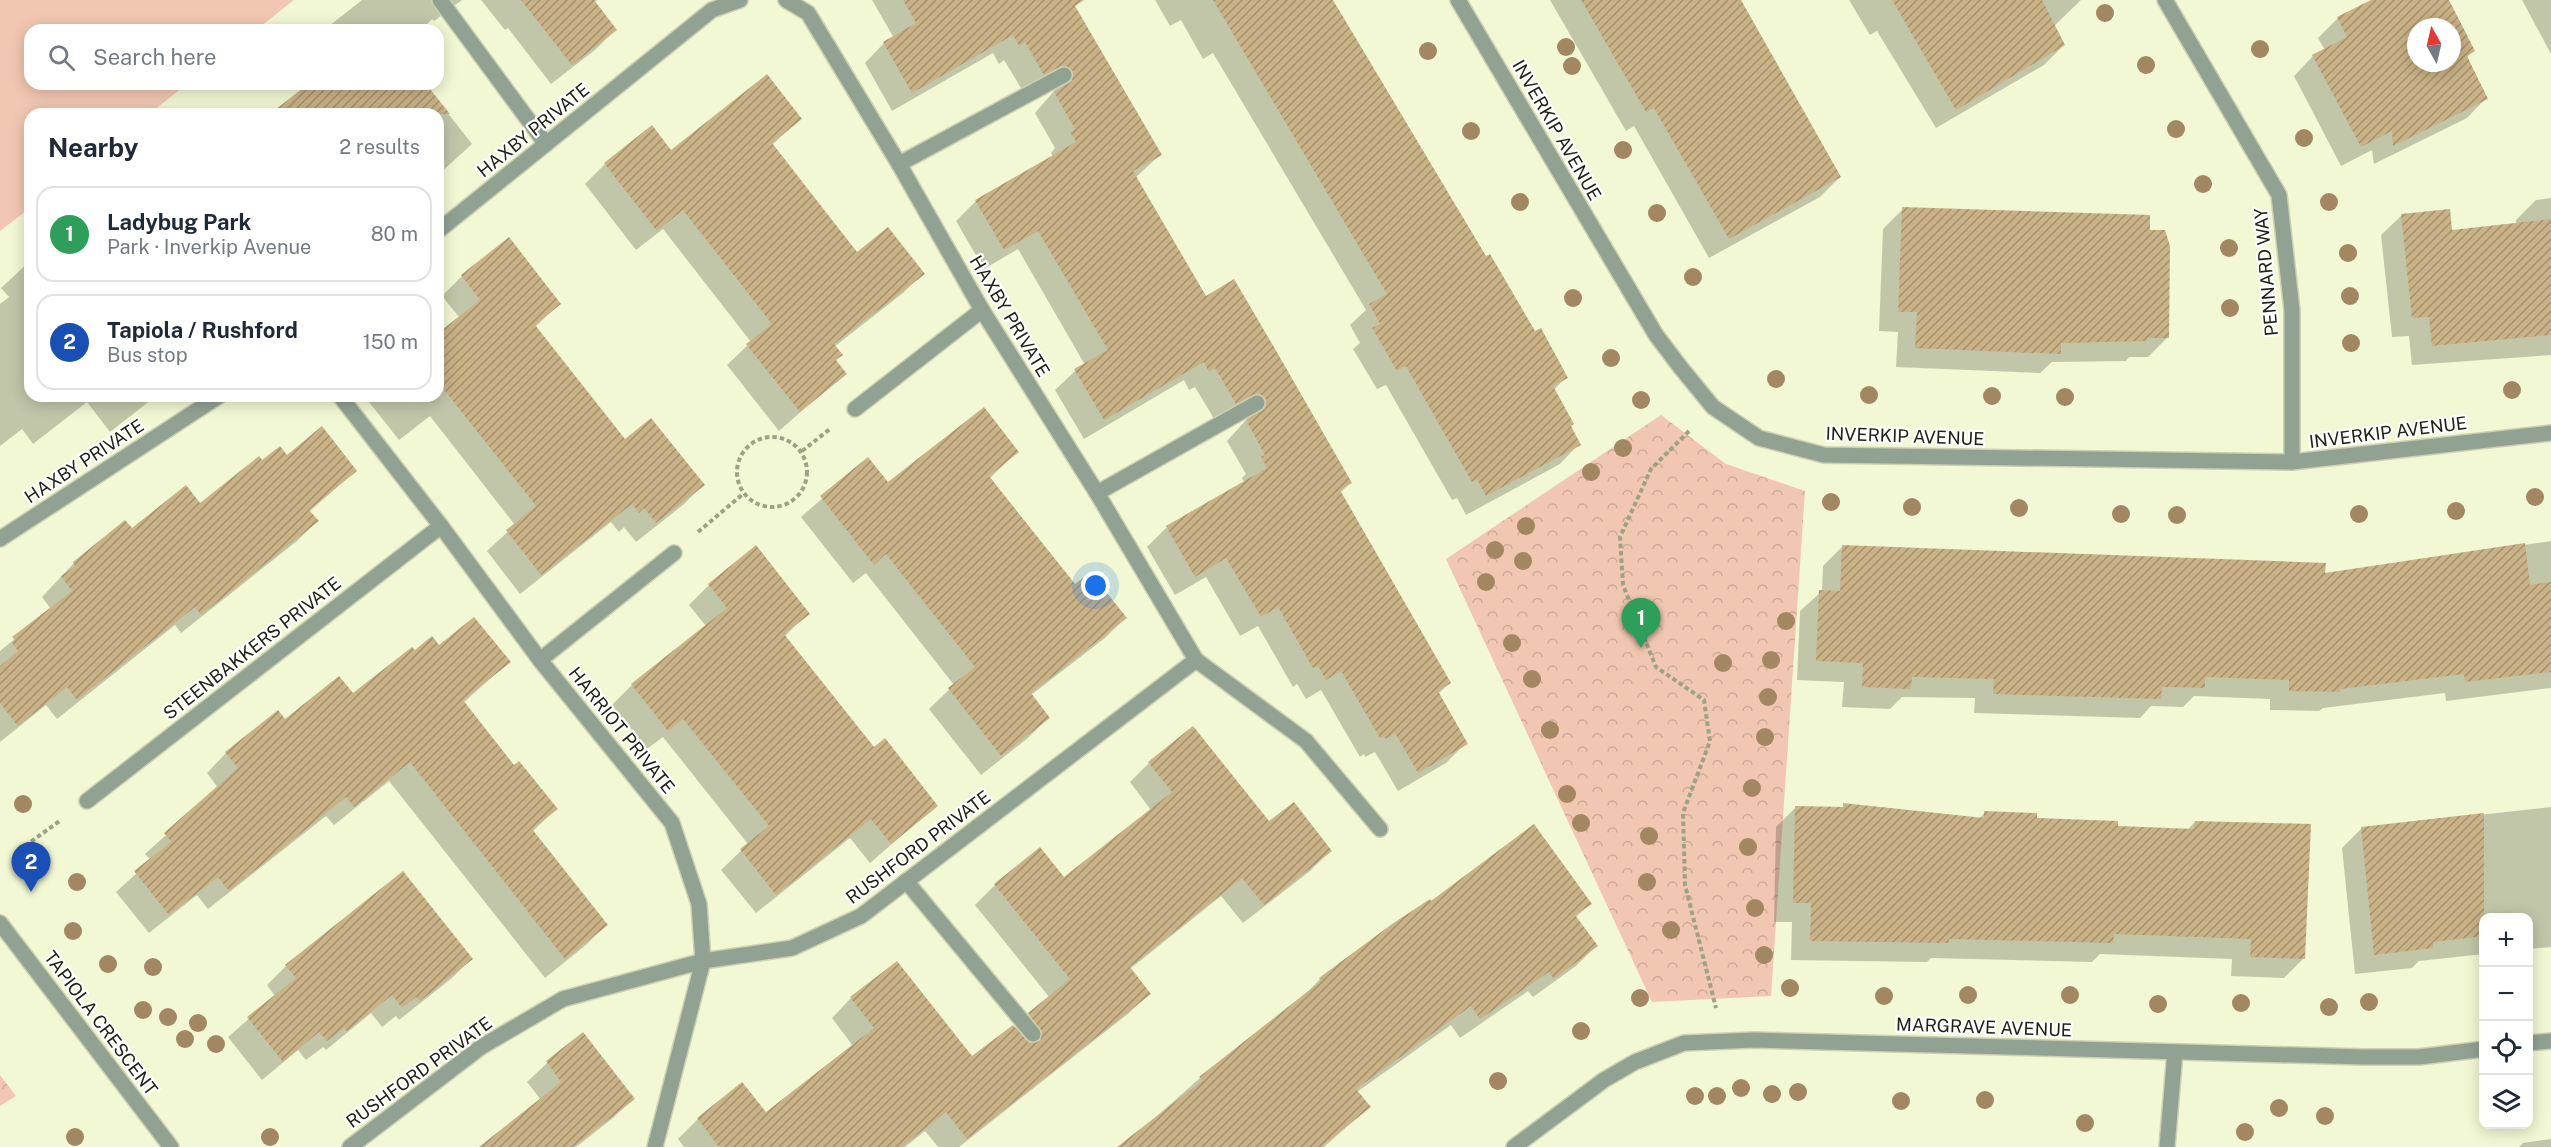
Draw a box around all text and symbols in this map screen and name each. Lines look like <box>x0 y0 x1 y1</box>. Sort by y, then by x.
north arrow <box>2407 18 2461 72</box>
search box <box>24 24 444 90</box>
icon: search <box>45 41 78 74</box>
text: Search here <box>93 44 217 70</box>
street label: INVERKIP AVENUE <box>1508 56 1606 204</box>
street label: HAXBY PRIVATE <box>473 79 593 181</box>
text: Nearby <box>48 132 138 163</box>
text: 2 results <box>339 135 420 159</box>
street label: PENNARD WAY <box>2250 207 2282 337</box>
text: Ladybug Park <box>107 209 251 235</box>
text: 1 <box>65 222 74 246</box>
text: 80 m <box>371 222 418 246</box>
text: Park · Inverkip Avenue <box>107 235 311 259</box>
street label: HAXBY PRIVATE <box>966 252 1054 380</box>
text: Tapiola / Rushford <box>107 317 298 343</box>
text: 2 <box>63 330 76 354</box>
text: 150 m <box>363 330 418 354</box>
text: Bus stop <box>107 343 188 367</box>
street label: INVERKIP AVENUE <box>2308 412 2468 452</box>
street label: HAXBY PRIVATE <box>21 415 147 507</box>
street label: INVERKIP AVENUE <box>1825 423 1985 449</box>
your location <box>1081 571 1110 600</box>
street label: STEENBAKKERS PRIVATE <box>159 572 345 724</box>
pin: 1 <box>1622 598 1660 648</box>
street label: HARRIOT PRIVATE <box>565 663 679 797</box>
street label: RUSHFORD PRIVATE <box>842 786 994 908</box>
pin: 2 <box>12 842 51 892</box>
map controls <box>2479 913 2533 1129</box>
button: + <box>2479 913 2533 967</box>
street label: TAPIOLA CRESCENT <box>40 947 162 1099</box>
button: − <box>2479 967 2533 1021</box>
street label: RUSHFORD PRIVATE <box>342 1012 496 1132</box>
street label: MARGRAVE AVENUE <box>1896 1013 2072 1041</box>
button: locate <box>2479 1021 2533 1075</box>
button: layers <box>2479 1075 2533 1129</box>

